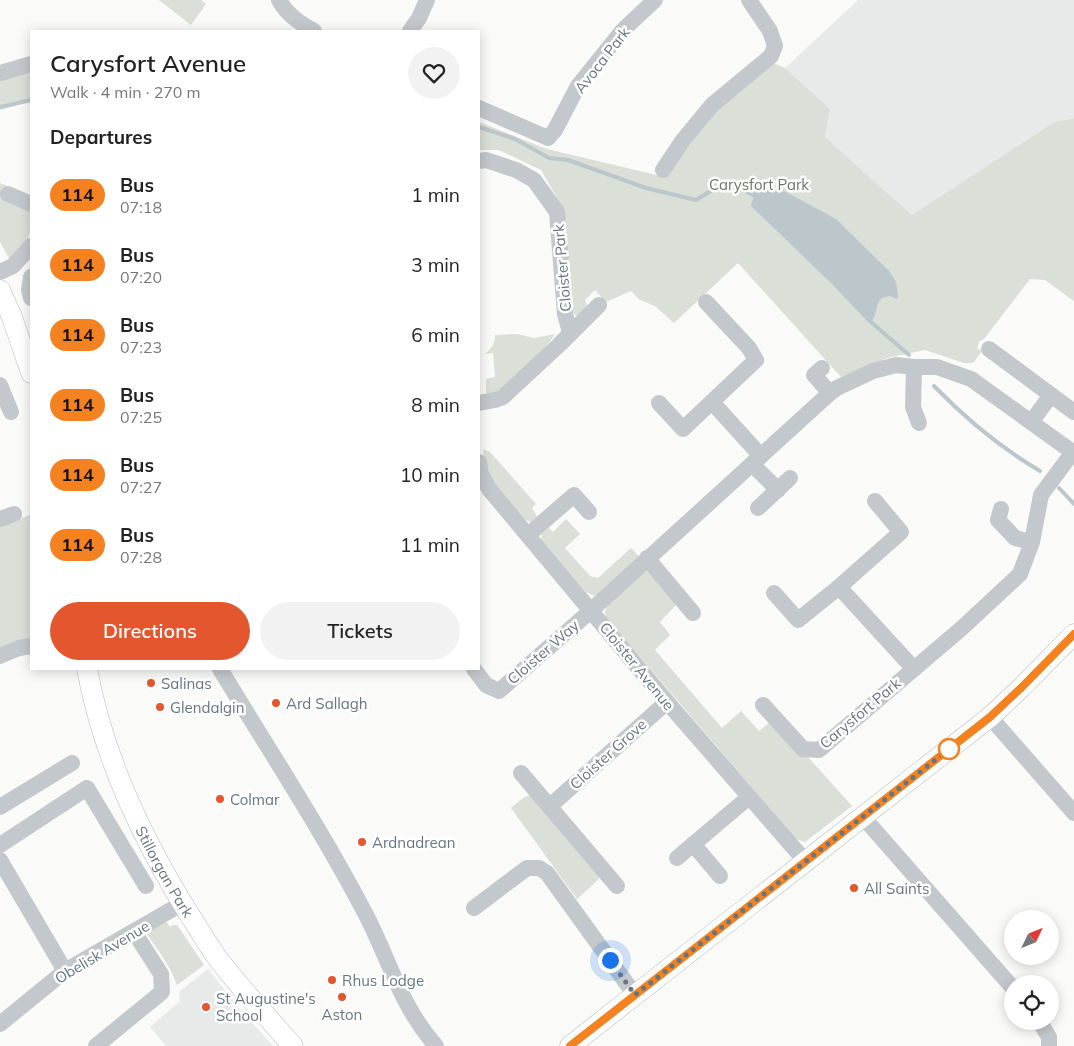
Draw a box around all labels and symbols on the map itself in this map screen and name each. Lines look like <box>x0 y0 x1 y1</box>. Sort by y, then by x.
street label: Avoca Park <box>570 23 634 97</box>
park label: Carysfort Park <box>709 175 809 194</box>
street label: Cloister Park <box>549 223 575 312</box>
street label: Cloister Way <box>503 616 583 688</box>
street label: Cloister Avenue <box>596 618 678 714</box>
street label: Carysfort Park <box>816 673 905 752</box>
place label: Salinas <box>161 674 212 693</box>
marker: Salinas <box>145 677 157 689</box>
place label: Ard Sallagh <box>286 694 368 713</box>
marker: Ard Sallagh <box>270 697 282 709</box>
place label: Glendalgin <box>170 698 244 717</box>
marker: Glendalgin <box>154 701 166 713</box>
street label: Cloister Grove <box>566 715 650 793</box>
unlabelled marker <box>938 738 960 760</box>
place label: Colmar <box>230 790 280 809</box>
marker: Colmar <box>214 793 226 805</box>
street label: Stillorgan Park <box>132 823 198 921</box>
place label: Ardnadrean <box>372 833 455 852</box>
marker: Ardnadrean <box>356 836 368 848</box>
place label: All Saints <box>864 879 929 898</box>
marker: All Saints <box>848 882 860 894</box>
north arrow <box>1004 910 1059 965</box>
street label: Obelisk Avenue <box>51 916 153 988</box>
your location <box>598 948 623 973</box>
place label: Rhus Lodge <box>342 971 424 990</box>
marker: Rhus Lodge <box>326 974 338 986</box>
place label: St Augustine's School <box>216 989 316 1025</box>
marker: Aston <box>336 991 348 1003</box>
marker: St Augustine's School <box>200 1001 212 1013</box>
place label: Aston <box>322 1005 362 1024</box>

